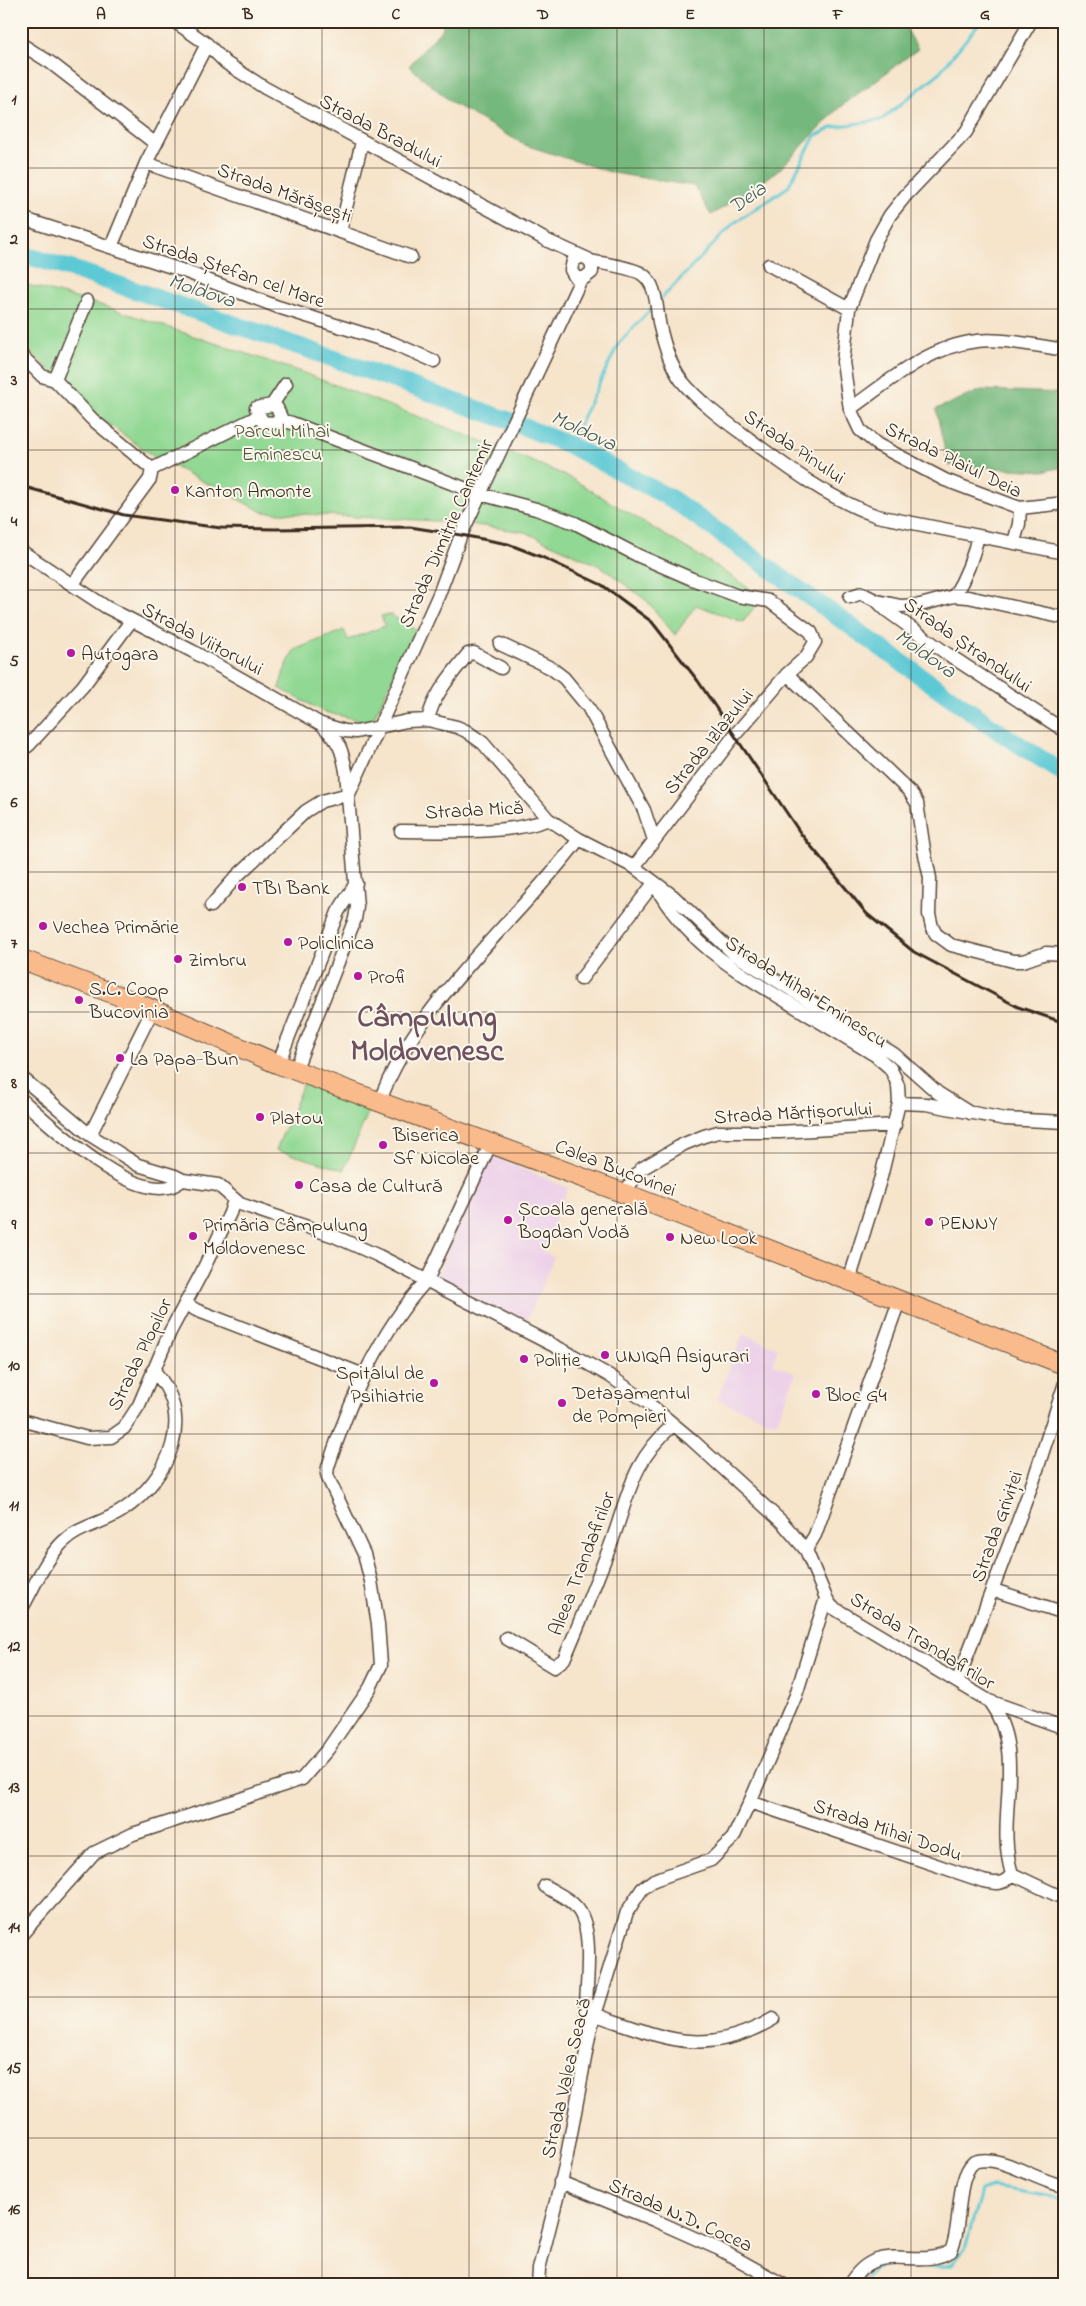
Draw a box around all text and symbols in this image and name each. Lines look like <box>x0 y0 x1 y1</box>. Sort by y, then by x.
text: A <box>96 3 106 27</box>
text: B <box>242 3 254 27</box>
text: C <box>392 3 401 27</box>
text: D <box>536 3 549 27</box>
text: E <box>685 3 695 27</box>
text: F <box>832 3 844 27</box>
text: G <box>980 3 990 27</box>
text: 1 <box>11 88 17 112</box>
street label: Strada Bradului <box>313 88 446 177</box>
street label: Strada Mărășești <box>213 156 356 232</box>
water label: Deia <box>723 175 774 222</box>
text: 2 <box>9 228 18 252</box>
street label: Strada Ștefan cel Mare <box>138 228 328 317</box>
water label: Moldova <box>164 267 239 317</box>
text: 3 <box>10 369 18 393</box>
street label: Strada Pinului <box>737 403 850 493</box>
water label: Moldova <box>546 404 621 460</box>
street label: Strada Plaiul Deia <box>879 415 1026 507</box>
park label: Parcul Mihai Eminescu <box>234 418 330 470</box>
street label: Strada Dimitrie Cantemir <box>393 434 502 633</box>
place label: Kanton Amonte <box>185 478 311 507</box>
marker: Kanton Amonte <box>169 484 181 496</box>
text: 4 <box>10 510 18 534</box>
street label: Strada Ștrandului <box>896 591 1037 701</box>
street label: Strada Viitorului <box>136 596 268 685</box>
water label: Moldova <box>888 623 962 687</box>
place label: Autogara <box>81 641 159 671</box>
marker: Autogara <box>65 647 77 659</box>
text: 5 <box>9 650 19 674</box>
street label: Strada Izlazului <box>658 683 762 802</box>
text: 6 <box>9 791 18 815</box>
street label: Strada Mică <box>424 794 524 829</box>
place label: TBI Bank <box>252 875 330 904</box>
marker: TBI Bank <box>236 881 248 893</box>
place label: Vechea Primărie <box>52 914 179 943</box>
marker: Vechea Primărie <box>37 920 49 932</box>
place label: Policlinica <box>298 930 374 959</box>
street label: Strada Mihai Eminescu <box>719 930 893 1057</box>
text: 7 <box>11 932 18 956</box>
marker: Policlinica <box>282 936 294 948</box>
place label: Zimbru <box>188 947 247 976</box>
marker: Zimbru <box>172 953 184 965</box>
place label: Profi <box>368 964 408 993</box>
marker: Profi <box>352 970 364 982</box>
place label: S.C. Coop Bucovinia <box>88 976 169 1028</box>
marker: S.C. Coop Bucovinia <box>73 994 85 1006</box>
district label: Câmpulung Moldovenesc <box>350 997 504 1075</box>
place label: La Papa-Bun <box>130 1046 238 1075</box>
marker: La Papa-Bun <box>114 1052 126 1064</box>
text: 8 <box>10 1072 17 1096</box>
street label: Strada Mărțișorului <box>713 1096 873 1133</box>
place label: Platou <box>270 1105 323 1134</box>
marker: Platou <box>254 1111 266 1123</box>
place label: Biserica Sf Nicolae <box>392 1122 479 1174</box>
street label: Calea Bucovinei <box>550 1133 680 1206</box>
marker: Biserica Sf Nicolae <box>377 1139 389 1151</box>
place label: Casa de Cultură <box>309 1173 442 1202</box>
marker: Casa de Cultură <box>293 1179 305 1191</box>
place label: Școala generală Bogdan Vodă <box>517 1196 647 1249</box>
place label: PENNY <box>939 1210 998 1239</box>
place label: Primăria Câmpulung Moldovenesc <box>203 1212 368 1264</box>
text: 9 <box>11 1213 17 1237</box>
marker: Școala generală Bogdan Vodă <box>502 1214 514 1226</box>
marker: PENNY <box>923 1216 935 1228</box>
place label: New Look <box>680 1225 757 1254</box>
marker: Primăria Câmpulung Moldovenesc <box>187 1230 199 1242</box>
marker: New Look <box>664 1231 676 1243</box>
street label: Strada Plopilor <box>101 1293 181 1416</box>
place label: UNIQA Asigurari <box>615 1343 749 1373</box>
place label: Poliție <box>534 1347 580 1376</box>
marker: UNIQA Asigurari <box>599 1349 611 1361</box>
marker: Poliție <box>518 1353 530 1365</box>
text: 10 <box>8 1354 20 1378</box>
place label: Spitalul de Psihiatrie <box>336 1360 424 1412</box>
marker: Spitalul de Psihiatrie <box>428 1377 440 1389</box>
place label: Detașamentul de Pompieri <box>571 1380 690 1432</box>
place label: Bloc G4 <box>825 1382 887 1411</box>
marker: Bloc G4 <box>810 1388 822 1400</box>
marker: Detașamentul de Pompieri <box>556 1397 568 1409</box>
street label: Strada Griviței <box>965 1467 1032 1587</box>
street label: Aleea Trandafirilor <box>542 1487 624 1640</box>
text: 11 <box>9 1494 20 1518</box>
street label: Strada Trandafirilor <box>843 1586 1001 1699</box>
text: 12 <box>7 1635 21 1659</box>
text: 13 <box>8 1776 20 1800</box>
street label: Strada Mihai Dodu <box>809 1792 966 1870</box>
text: 14 <box>8 1916 20 1940</box>
street label: Strada Valea Seacă <box>535 1996 600 2161</box>
text: 15 <box>7 2057 22 2081</box>
street label: Strada N.D. Cocea <box>603 2172 757 2261</box>
text: 16 <box>8 2198 21 2222</box>

